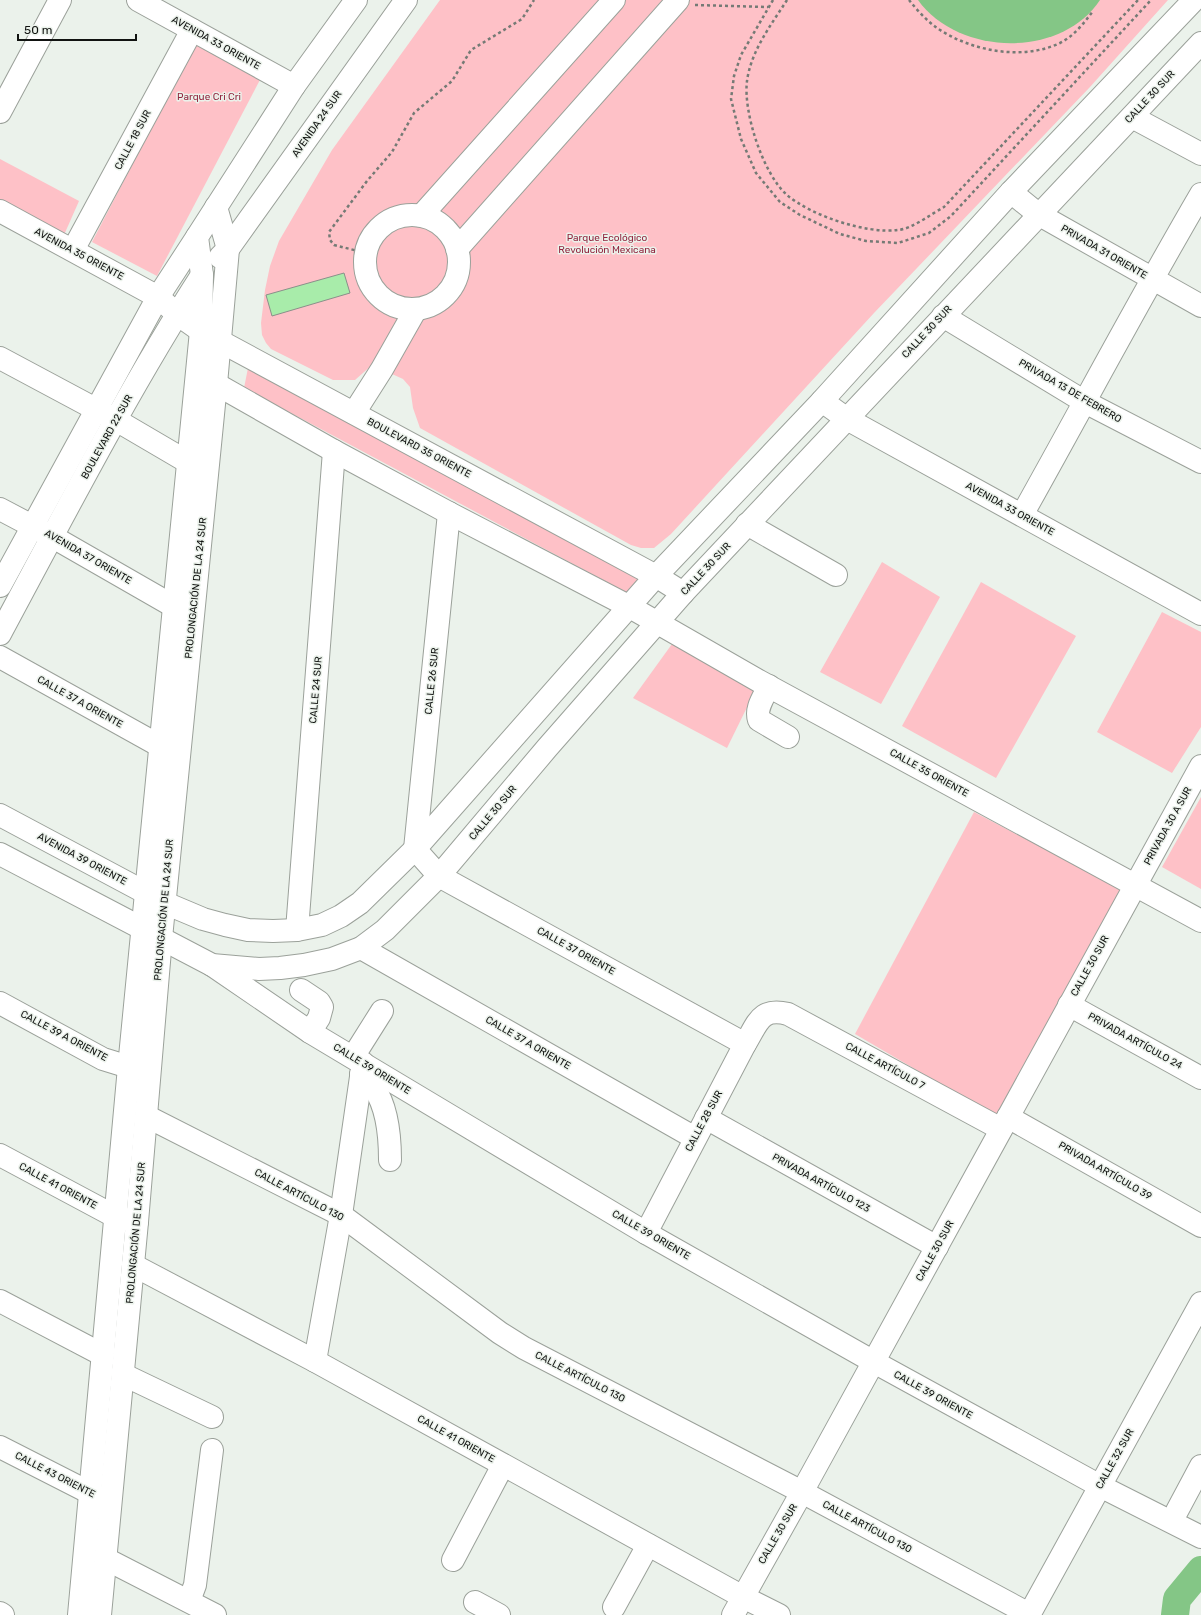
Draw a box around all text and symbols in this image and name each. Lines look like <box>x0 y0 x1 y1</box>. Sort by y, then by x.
street label: AVENIDA 33 ORIENTE <box>170 14 262 72</box>
scale bar <box>18 16 136 42</box>
text: 50 m <box>24 23 52 37</box>
street label: CALLE 30 SUR <box>1123 68 1178 126</box>
street label: AVENIDA 24 SUR <box>290 88 345 160</box>
park label: Parque Cri Cri <box>177 91 241 103</box>
street label: CALLE 18 SUR <box>112 108 154 172</box>
street label: PRIVADA 31 ORIENTE <box>1059 222 1149 282</box>
street label: AVENIDA 35 ORIENTE <box>32 225 126 283</box>
park label: Parque Ecológico Revolución Mexicana <box>558 232 656 256</box>
street label: CALLE 30 SUR <box>900 303 955 361</box>
street label: PRIVADA 13 DE FEBRERO <box>1016 357 1124 425</box>
street label: BOULEVARD 22 SUR <box>79 392 135 481</box>
street label: BOULEVARD 35 ORIENTE <box>365 415 473 481</box>
street label: AVENIDA 33 ORIENTE <box>964 480 1056 538</box>
street label: PROLONGACIÓN DE LA 24 SUR <box>183 516 209 659</box>
street label: AVENIDA 37 ORIENTE <box>42 527 134 587</box>
street label: CALLE 30 SUR <box>679 540 734 598</box>
street label: CALLE 26 SUR <box>423 647 442 715</box>
street label: CALLE 24 SUR <box>307 656 325 724</box>
street label: CALLE 37 A ORIENTE <box>35 673 125 731</box>
street label: CALLE 35 ORIENTE <box>887 746 971 800</box>
street label: CALLE 30 SUR <box>467 783 520 843</box>
street label: PRIVADA 30 A SUR <box>1142 785 1195 867</box>
street label: AVENIDA 39 ORIENTE <box>35 830 129 888</box>
street label: PROLONGACIÓN DE LA 24 SUR <box>152 838 176 981</box>
street label: CALLE 37 ORIENTE <box>535 925 617 977</box>
street label: CALLE 30 SUR <box>1068 933 1112 998</box>
street label: CALLE 39 A ORIENTE <box>18 1008 110 1064</box>
street label: PRIVADA ARTÍCULO 24 <box>1086 1010 1184 1072</box>
street label: CALLE 37 A ORIENTE <box>483 1014 573 1072</box>
street label: CALLE ARTÍCULO 7 <box>843 1040 927 1092</box>
street label: CALLE 39 ORIENTE <box>331 1041 413 1097</box>
street label: CALLE 28 SUR <box>683 1088 725 1154</box>
street label: PRIVADA ARTÍCULO 39 <box>1056 1139 1154 1203</box>
street label: PRIVADA ARTÍCULO 123 <box>770 1151 872 1215</box>
street label: CALLE 41 ORIENTE <box>17 1160 99 1212</box>
street label: PROLONGACIÓN DE LA 24 SUR <box>124 1161 148 1304</box>
street label: CALLE ARTÍCULO 130 <box>252 1166 346 1224</box>
street label: CALLE 39 ORIENTE <box>610 1208 692 1262</box>
street label: CALLE 30 SUR <box>913 1218 957 1283</box>
street label: CALLE ARTÍCULO 130 <box>533 1349 627 1405</box>
street label: CALLE 39 ORIENTE <box>891 1368 975 1422</box>
street label: CALLE 41 ORIENTE <box>415 1413 497 1465</box>
street label: CALLE 32 SUR <box>1093 1426 1137 1491</box>
street label: CALLE 43 ORIENTE <box>13 1450 97 1500</box>
street label: CALLE ARTÍCULO 130 <box>820 1498 914 1556</box>
street label: CALLE 30 SUR <box>756 1501 800 1566</box>

